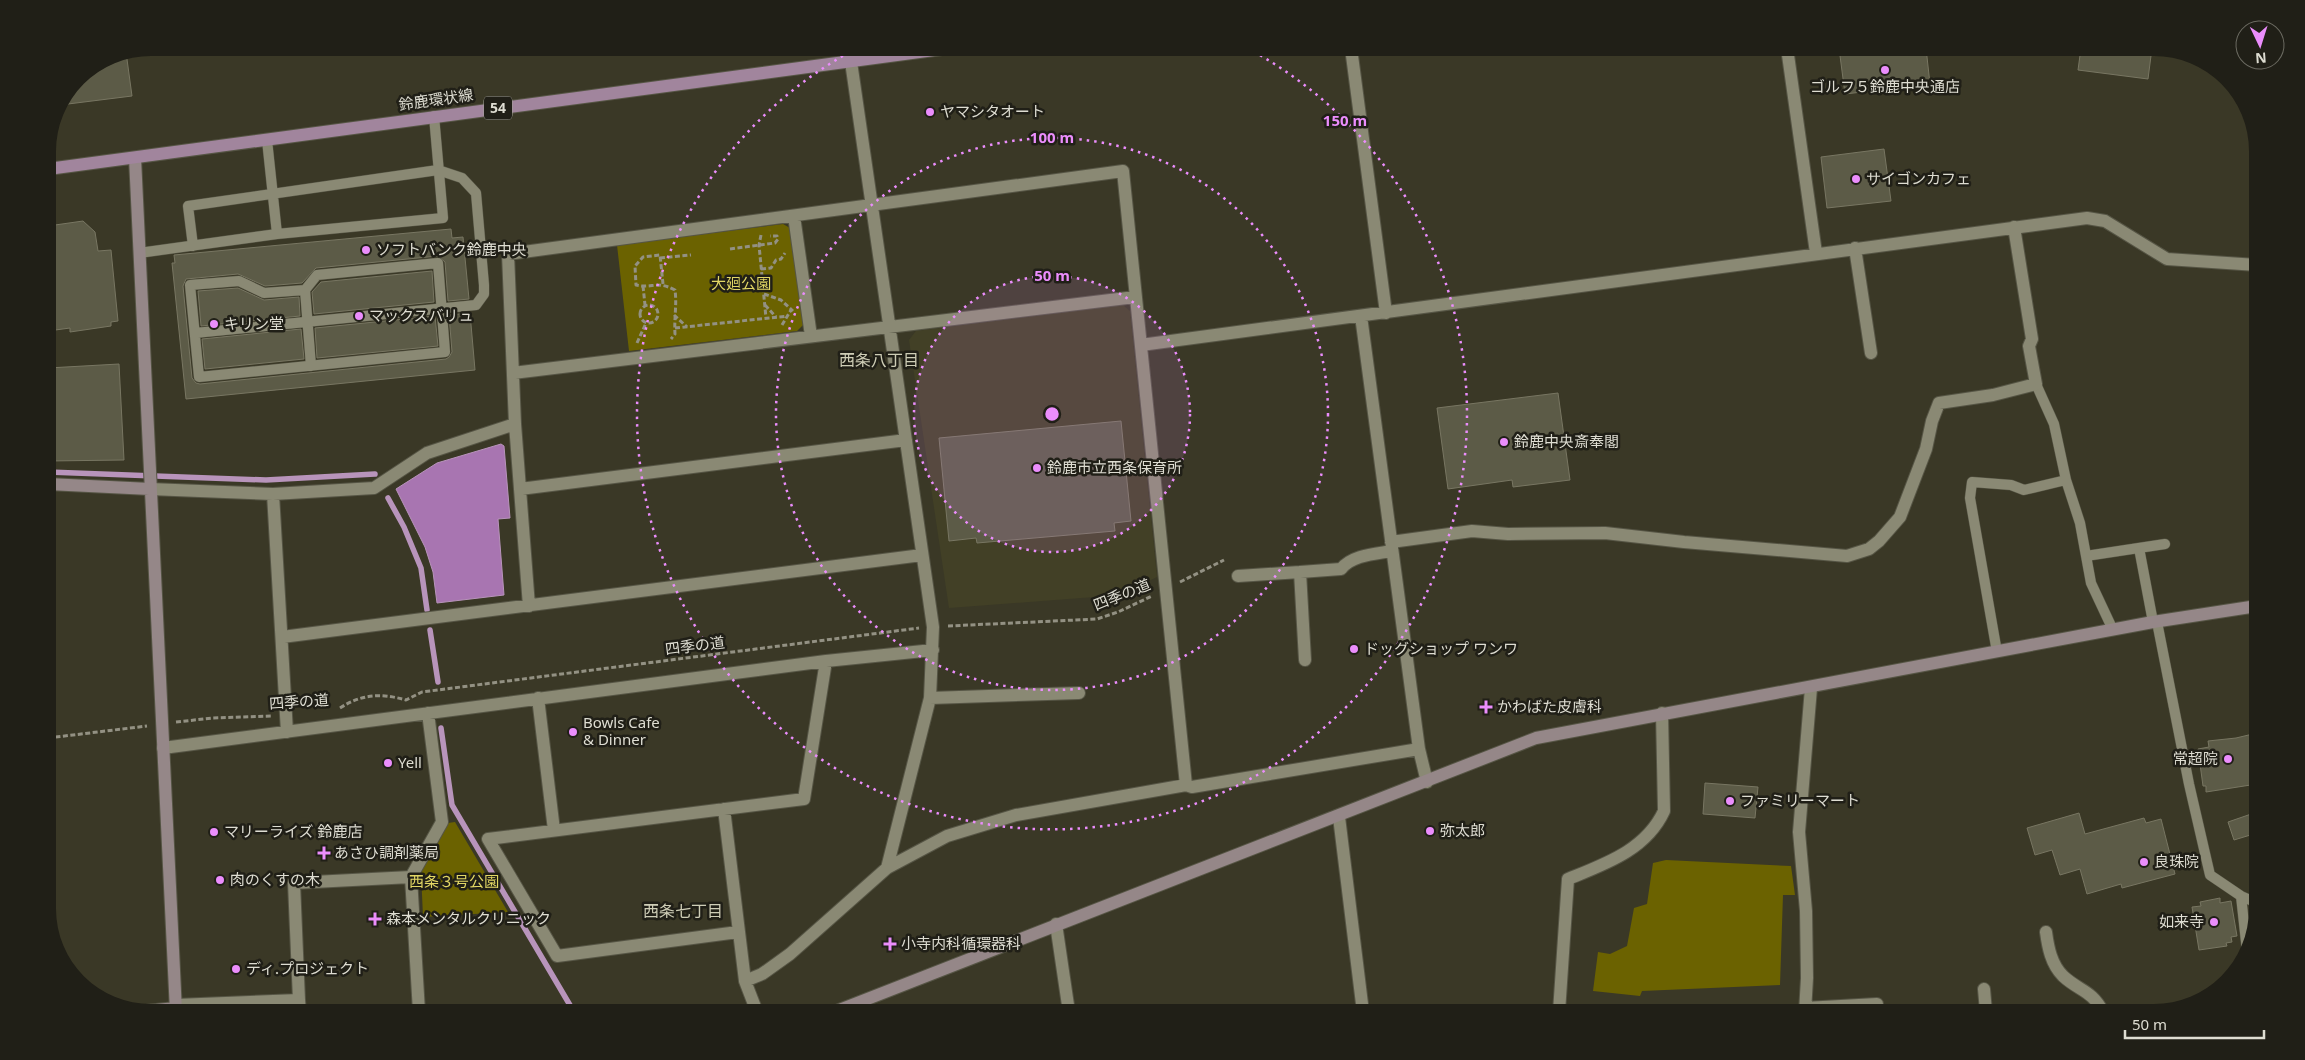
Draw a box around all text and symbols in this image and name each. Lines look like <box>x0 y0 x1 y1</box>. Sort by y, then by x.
north arrow <box>2235 20 2285 70</box>
text: N <box>2255 49 2267 68</box>
marker: ゴルフ５鈴鹿中央通店 <box>1879 64 1891 76</box>
place label: ゴルフ５鈴鹿中央通店 <box>1810 76 1960 96</box>
street label: 鈴鹿環状線 <box>397 84 474 114</box>
road number: 54 <box>484 96 512 120</box>
place label: ヤマシタオート <box>940 101 1045 121</box>
marker: ヤマシタオート <box>924 106 936 118</box>
text: 150 m <box>1323 110 1367 130</box>
text: 100 m <box>1030 127 1074 147</box>
place label: サイゴンカフェ <box>1866 168 1971 188</box>
marker: サイゴンカフェ <box>1850 173 1862 185</box>
place label: ソフトバンク鈴鹿中央 <box>376 239 527 259</box>
marker: ソフトバンク鈴鹿中央 <box>360 244 372 256</box>
text: 50 m <box>1034 265 1070 285</box>
park label: 大廻公園 <box>711 273 771 293</box>
place label: マックスバリュ <box>369 305 474 325</box>
marker: マックスバリュ <box>353 310 365 322</box>
place label: キリン堂 <box>224 313 284 333</box>
marker: キリン堂 <box>208 318 220 330</box>
district label: 西条八丁目 <box>839 349 919 371</box>
centre of rings <box>1043 405 1061 423</box>
place label: 鈴鹿中央斎奉閣 <box>1514 431 1619 451</box>
marker: 鈴鹿中央斎奉閣 <box>1498 436 1510 448</box>
place label: 鈴鹿市立西条保育所 <box>1047 457 1182 477</box>
marker: 鈴鹿市立西条保育所 <box>1031 462 1043 474</box>
street label: 四季の道 <box>1090 574 1153 615</box>
street label: 四季の道 <box>664 631 726 659</box>
place label: ドッグショップ ワンワ <box>1364 638 1518 658</box>
marker: ドッグショップ ワンワ <box>1348 643 1360 655</box>
street label: 四季の道 <box>268 689 330 713</box>
place label: かわばた皮膚科 <box>1497 696 1602 716</box>
marker: かわばた皮膚科 <box>1479 700 1493 714</box>
place label: Bowls Cafe & Dinner <box>583 712 660 749</box>
marker: Bowls Cafe & Dinner <box>567 726 579 738</box>
place label: 常超院 <box>2173 748 2218 768</box>
place label: Yell <box>398 752 422 772</box>
marker: 常超院 <box>2222 753 2234 765</box>
marker: Yell <box>382 757 394 769</box>
place label: ファミリーマート <box>1740 790 1860 810</box>
marker: ファミリーマート <box>1724 795 1736 807</box>
place label: 弥太郎 <box>1440 820 1485 840</box>
place label: マリーライズ 鈴鹿店 <box>224 821 362 841</box>
marker: 弥太郎 <box>1424 825 1436 837</box>
marker: マリーライズ 鈴鹿店 <box>208 826 220 838</box>
place label: あさひ調剤薬局 <box>334 842 439 862</box>
marker: あさひ調剤薬局 <box>318 847 330 859</box>
place label: 良珠院 <box>2154 851 2199 871</box>
marker: 良珠院 <box>2138 856 2150 868</box>
place label: 肉のくすの木 <box>230 869 320 889</box>
park label: 西条３号公園 <box>409 871 499 891</box>
marker: 肉のくすの木 <box>214 874 226 886</box>
district label: 西条七丁目 <box>643 900 723 922</box>
place label: 森本メンタルクリニック <box>386 908 551 928</box>
place label: 如来寺 <box>2159 911 2204 931</box>
marker: 森本メンタルクリニック <box>368 912 382 926</box>
marker: 如来寺 <box>2208 916 2220 928</box>
place label: 小寺内科循環器科 <box>901 933 1021 953</box>
marker: 小寺内科循環器科 <box>883 937 897 951</box>
place label: ディ.プロジェクト <box>246 958 369 978</box>
marker: ディ.プロジェクト <box>230 963 242 975</box>
scale bar <box>2125 1008 2264 1040</box>
text: 50 m <box>2132 1014 2167 1034</box>

